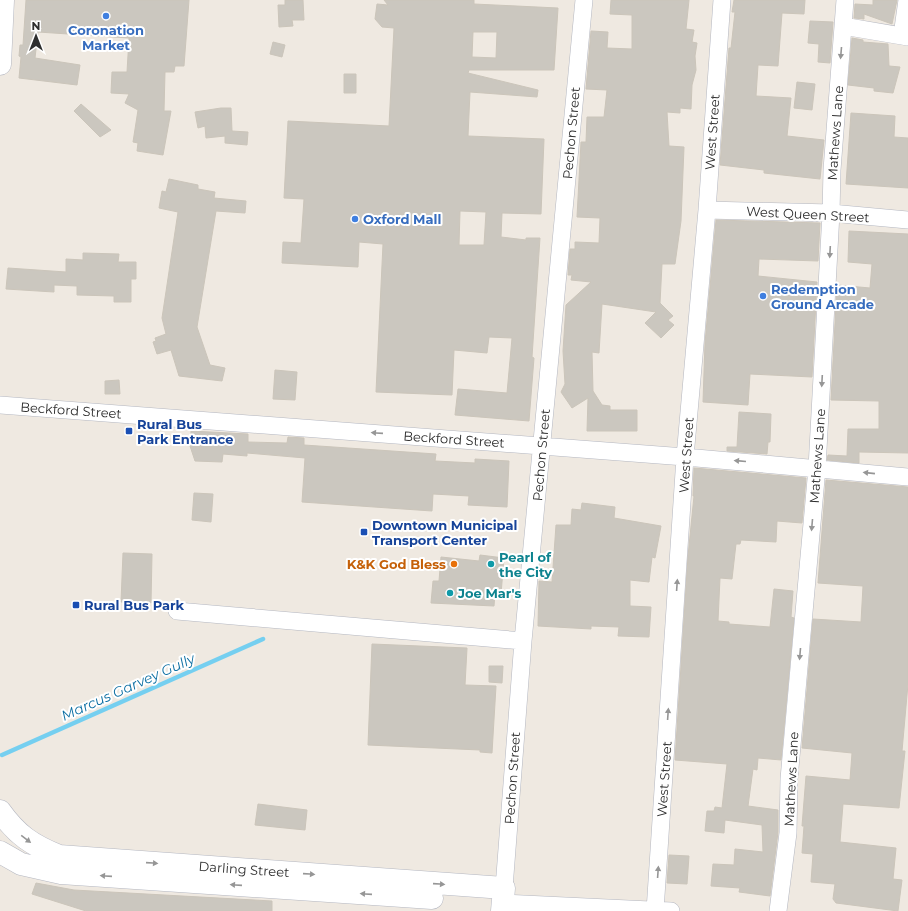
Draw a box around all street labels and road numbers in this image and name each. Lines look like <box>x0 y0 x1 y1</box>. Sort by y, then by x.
street label: Mathews Lane <box>824 85 846 181</box>
street label: Pechon Street <box>559 86 583 180</box>
street label: West Street <box>701 94 723 170</box>
street label: West Queen Street <box>746 203 870 225</box>
street label: Beckford Street <box>20 398 122 422</box>
street label: Pechon Street <box>529 408 553 502</box>
street label: Mathews Lane <box>806 408 828 504</box>
street label: West Street <box>675 417 697 493</box>
street label: Beckford Street <box>403 427 505 451</box>
street label: Pechon Street <box>501 731 523 825</box>
street label: Mathews Lane <box>781 731 801 827</box>
street label: West Street <box>653 741 675 817</box>
street label: Darling Street <box>198 858 290 880</box>

